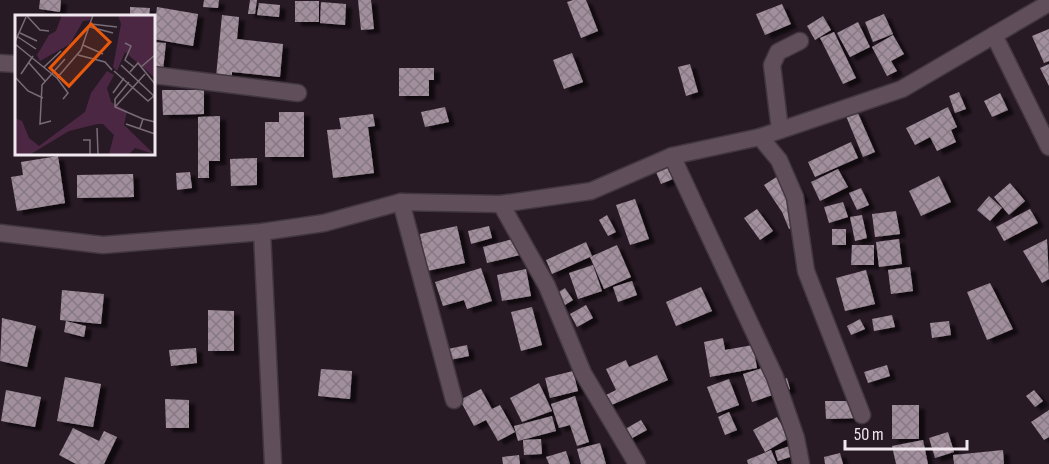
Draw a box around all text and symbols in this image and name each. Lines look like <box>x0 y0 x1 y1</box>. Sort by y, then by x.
inset map <box>15 15 154 154</box>
scale bar <box>845 413 966 451</box>
text: 50 m <box>854 424 884 445</box>

